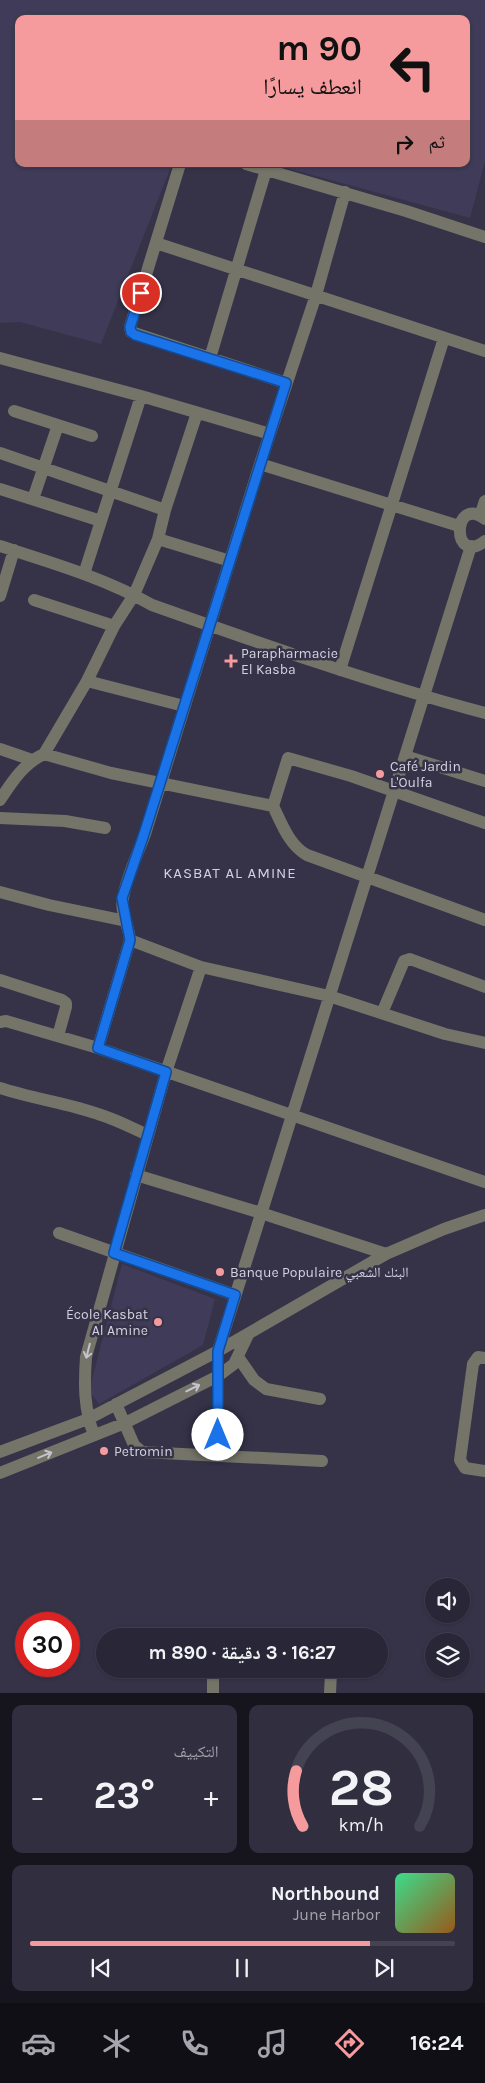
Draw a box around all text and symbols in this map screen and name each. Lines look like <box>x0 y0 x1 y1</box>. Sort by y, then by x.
text: 90 m <box>276 28 362 69</box>
icon: left <box>380 35 445 100</box>
text: انعطف يسارًا <box>263 74 362 100</box>
icon: right <box>390 130 418 158</box>
text: ثم <box>428 131 445 153</box>
pin <box>120 272 162 314</box>
icon: arrive <box>127 279 155 307</box>
place label: Parapharmacie El Kasba <box>241 645 338 678</box>
marker: Parapharmacie El Kasba <box>225 655 237 667</box>
place label: Café Jardin L'Oulfa <box>390 758 461 791</box>
marker: Café Jardin L'Oulfa <box>374 768 386 780</box>
district label: KASBAT AL AMINE <box>163 864 297 882</box>
place label: Banque Populaire البنك الشعبي <box>230 1264 409 1283</box>
marker: Banque Populaire البنك الشعبي <box>214 1266 226 1278</box>
place label: École Kasbat Al Amine <box>66 1305 148 1339</box>
marker: École Kasbat Al Amine <box>152 1316 164 1328</box>
one-way arrow <box>83 1342 92 1358</box>
one-way arrow <box>185 1383 200 1393</box>
position arrow <box>191 1408 243 1460</box>
place label: Petromin <box>114 1443 173 1460</box>
marker: Petromin <box>98 1445 110 1457</box>
one-way arrow <box>37 1450 52 1459</box>
map controls <box>425 1578 470 1678</box>
button: sound <box>425 1578 470 1623</box>
speed limit sign: 30 <box>15 1612 80 1677</box>
button: layers <box>425 1633 470 1678</box>
text: 16:27 · 3 دقيقة · 890 m <box>148 1642 336 1664</box>
text: التكييف <box>174 1742 219 1761</box>
text: 28 <box>328 1757 393 1818</box>
text: 23° <box>94 1773 155 1818</box>
text: − <box>30 1780 45 1813</box>
text: + <box>204 1780 218 1813</box>
text: km/h <box>338 1815 383 1836</box>
text: Northbound <box>271 1883 380 1905</box>
text: June Harbor <box>293 1905 380 1924</box>
icon: previous <box>87 1954 115 1982</box>
icon: pause <box>228 1954 256 1982</box>
icon: next <box>370 1954 398 1982</box>
icon: car <box>21 2026 56 2061</box>
icon: climate <box>99 2026 134 2061</box>
icon: phone <box>177 2026 212 2061</box>
icon: music <box>255 2026 290 2061</box>
icon: directions <box>332 2026 367 2061</box>
text: 16:24 <box>410 2030 464 2056</box>

